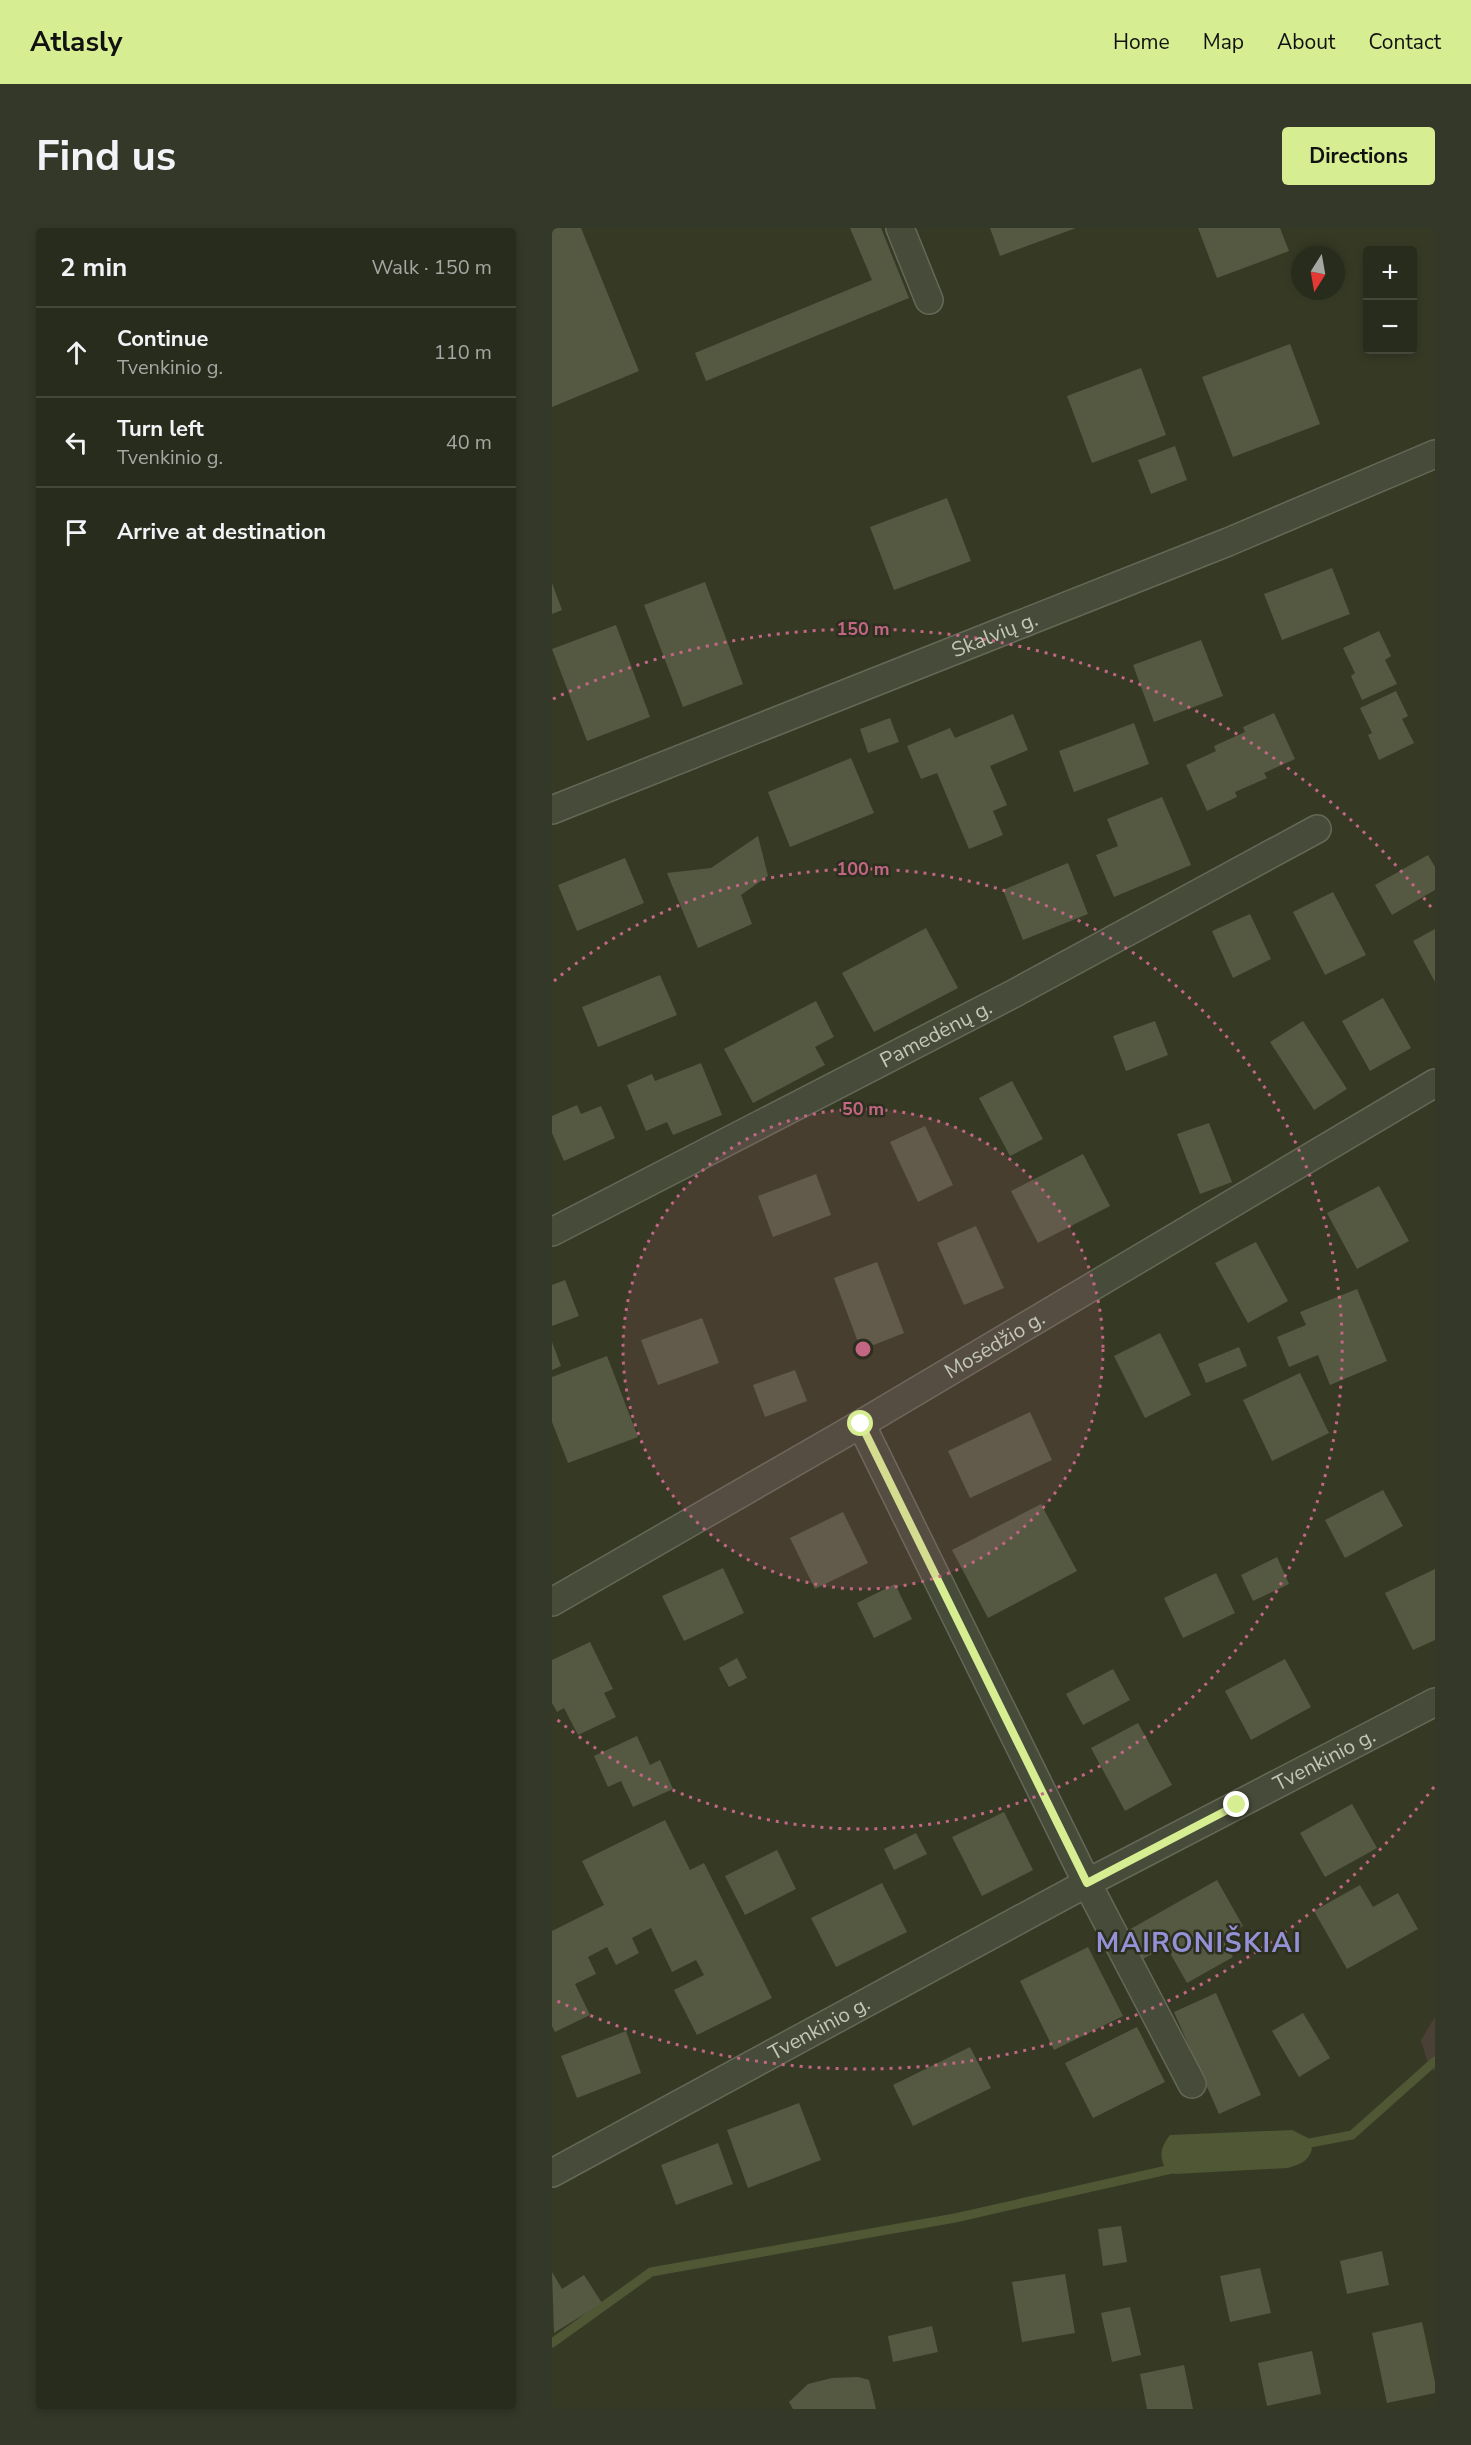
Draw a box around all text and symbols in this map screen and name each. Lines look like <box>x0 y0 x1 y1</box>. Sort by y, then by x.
text: Atlasly <box>30 23 122 61</box>
text: Home <box>1113 28 1170 56</box>
text: Map <box>1203 28 1244 56</box>
text: About <box>1277 28 1335 56</box>
text: Contact <box>1368 28 1441 56</box>
button: Directions <box>1282 127 1435 185</box>
text: Find us <box>36 128 176 185</box>
north arrow <box>1291 246 1345 300</box>
map controls <box>1363 246 1417 354</box>
button: + <box>1363 246 1417 300</box>
text: 2 min <box>60 250 127 285</box>
text: Walk · 150 m <box>372 254 492 281</box>
button: − <box>1363 300 1417 354</box>
text: Continue <box>117 324 208 354</box>
icon: ahead <box>60 336 93 369</box>
text: 110 m <box>434 339 492 366</box>
text: Tvenkinio g. <box>117 354 223 381</box>
text: Turn left <box>117 414 204 444</box>
icon: left <box>60 426 93 459</box>
text: 40 m <box>446 429 492 456</box>
text: Tvenkinio g. <box>117 444 223 471</box>
icon: arrive <box>60 516 93 549</box>
text: Arrive at destination <box>117 517 326 547</box>
street label: Skalvių g. <box>947 605 1042 664</box>
text: 150 m <box>836 617 890 641</box>
text: 100 m <box>836 857 890 881</box>
street label: Pamedėnų g. <box>875 993 997 1074</box>
text: 50 m <box>842 1097 884 1121</box>
street label: Mosėdžio g. <box>939 1304 1050 1385</box>
centre of rings <box>853 1339 873 1359</box>
route start <box>847 1410 873 1436</box>
street label: Tvenkinio g. <box>1268 1721 1380 1798</box>
route end <box>1223 1791 1249 1817</box>
district label: MAIRONIŠKIAI <box>1096 1925 1302 1962</box>
street label: Tvenkinio g. <box>764 1989 875 2067</box>

